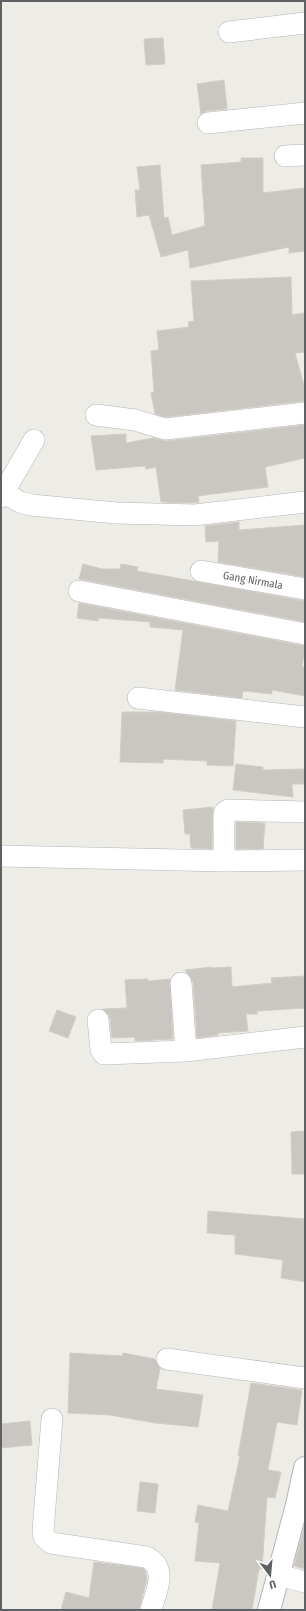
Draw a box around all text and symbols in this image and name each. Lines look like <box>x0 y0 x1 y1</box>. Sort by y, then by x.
street label: Gang Nirmala <box>222 569 284 592</box>
north arrow <box>250 1555 290 1595</box>
text: U <box>268 1577 278 1591</box>

